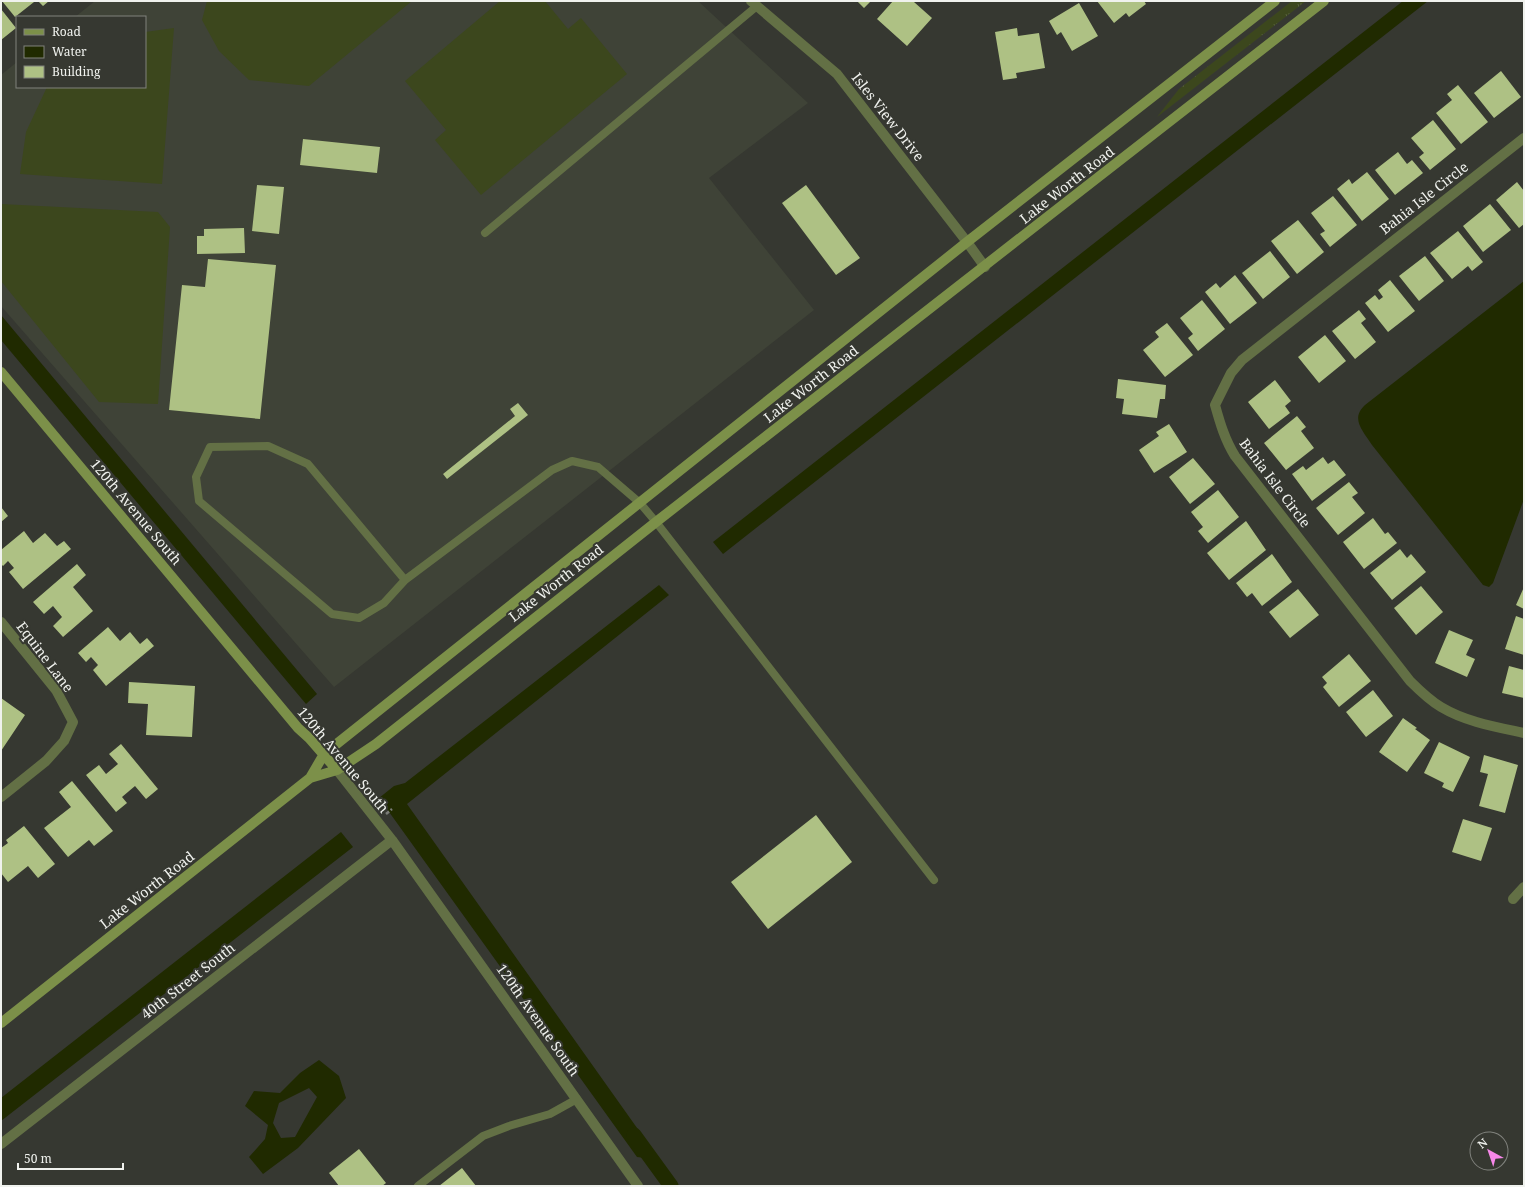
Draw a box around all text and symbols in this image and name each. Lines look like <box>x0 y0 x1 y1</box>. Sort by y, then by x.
legend <box>16 16 146 88</box>
text: Road <box>52 23 82 40</box>
text: Water <box>52 43 87 60</box>
text: Building <box>52 63 101 80</box>
street label: Isles View Drive <box>848 69 929 165</box>
street label: Lake Worth Road <box>1015 141 1118 228</box>
street label: Bahia Isle Circle <box>1376 157 1472 238</box>
street label: Lake Worth Road <box>759 340 862 427</box>
street label: Bahia Isle Circle <box>1236 434 1315 531</box>
street label: 120th Avenue South <box>86 455 186 569</box>
street label: Lake Worth Road <box>504 539 607 626</box>
street label: Equine Lane <box>13 617 78 696</box>
street label: 120th Avenue South <box>293 703 393 817</box>
street label: Lake Worth Road <box>95 846 198 933</box>
street label: 40th Street South <box>137 938 239 1023</box>
street label: 120th Avenue South <box>492 960 584 1080</box>
north arrow <box>1469 1131 1509 1171</box>
text: N <box>1474 1134 1491 1151</box>
scale bar <box>18 1145 123 1171</box>
text: 50 m <box>24 1150 52 1167</box>

